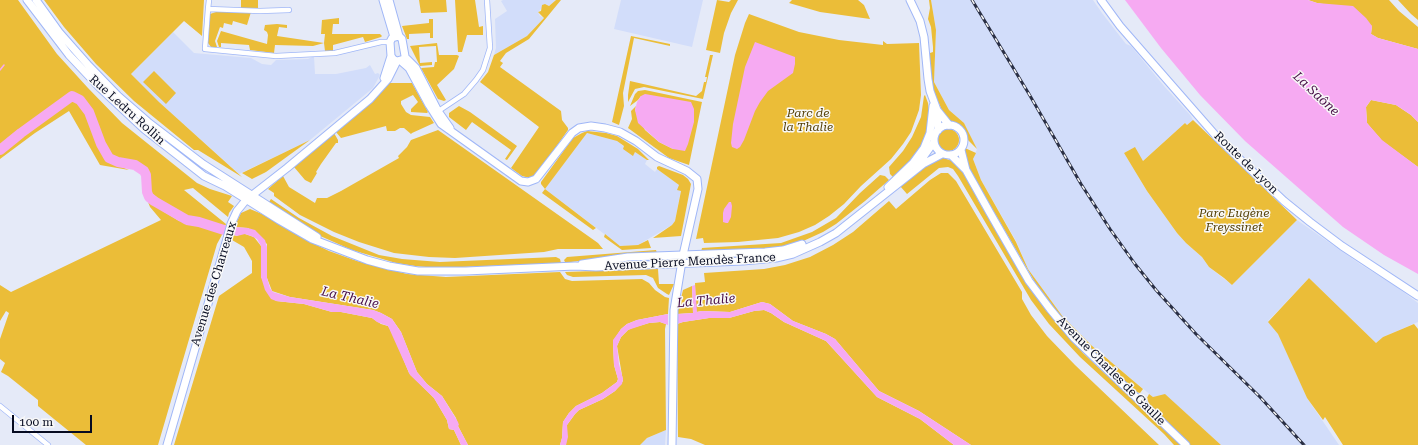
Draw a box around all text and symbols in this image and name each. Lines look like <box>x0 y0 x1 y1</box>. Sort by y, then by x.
water label: La Saône <box>1290 69 1342 119</box>
street label: Rue Ledru Rollin <box>86 72 168 148</box>
park label: Parc de la Thalie <box>783 106 833 134</box>
street label: Route de Lyon <box>1211 129 1281 197</box>
park label: Parc Eugène Freyssinet <box>1199 206 1269 234</box>
street label: Avenue des Charreaux <box>188 220 240 348</box>
street label: Avenue Pierre Mendès France <box>604 250 776 274</box>
water label: La Thalie <box>320 284 380 312</box>
water label: La Thalie <box>676 291 736 311</box>
street label: Avenue Charles de Gaulle <box>1054 314 1168 428</box>
scale bar <box>14 407 94 433</box>
text: 100 m <box>19 415 53 429</box>

